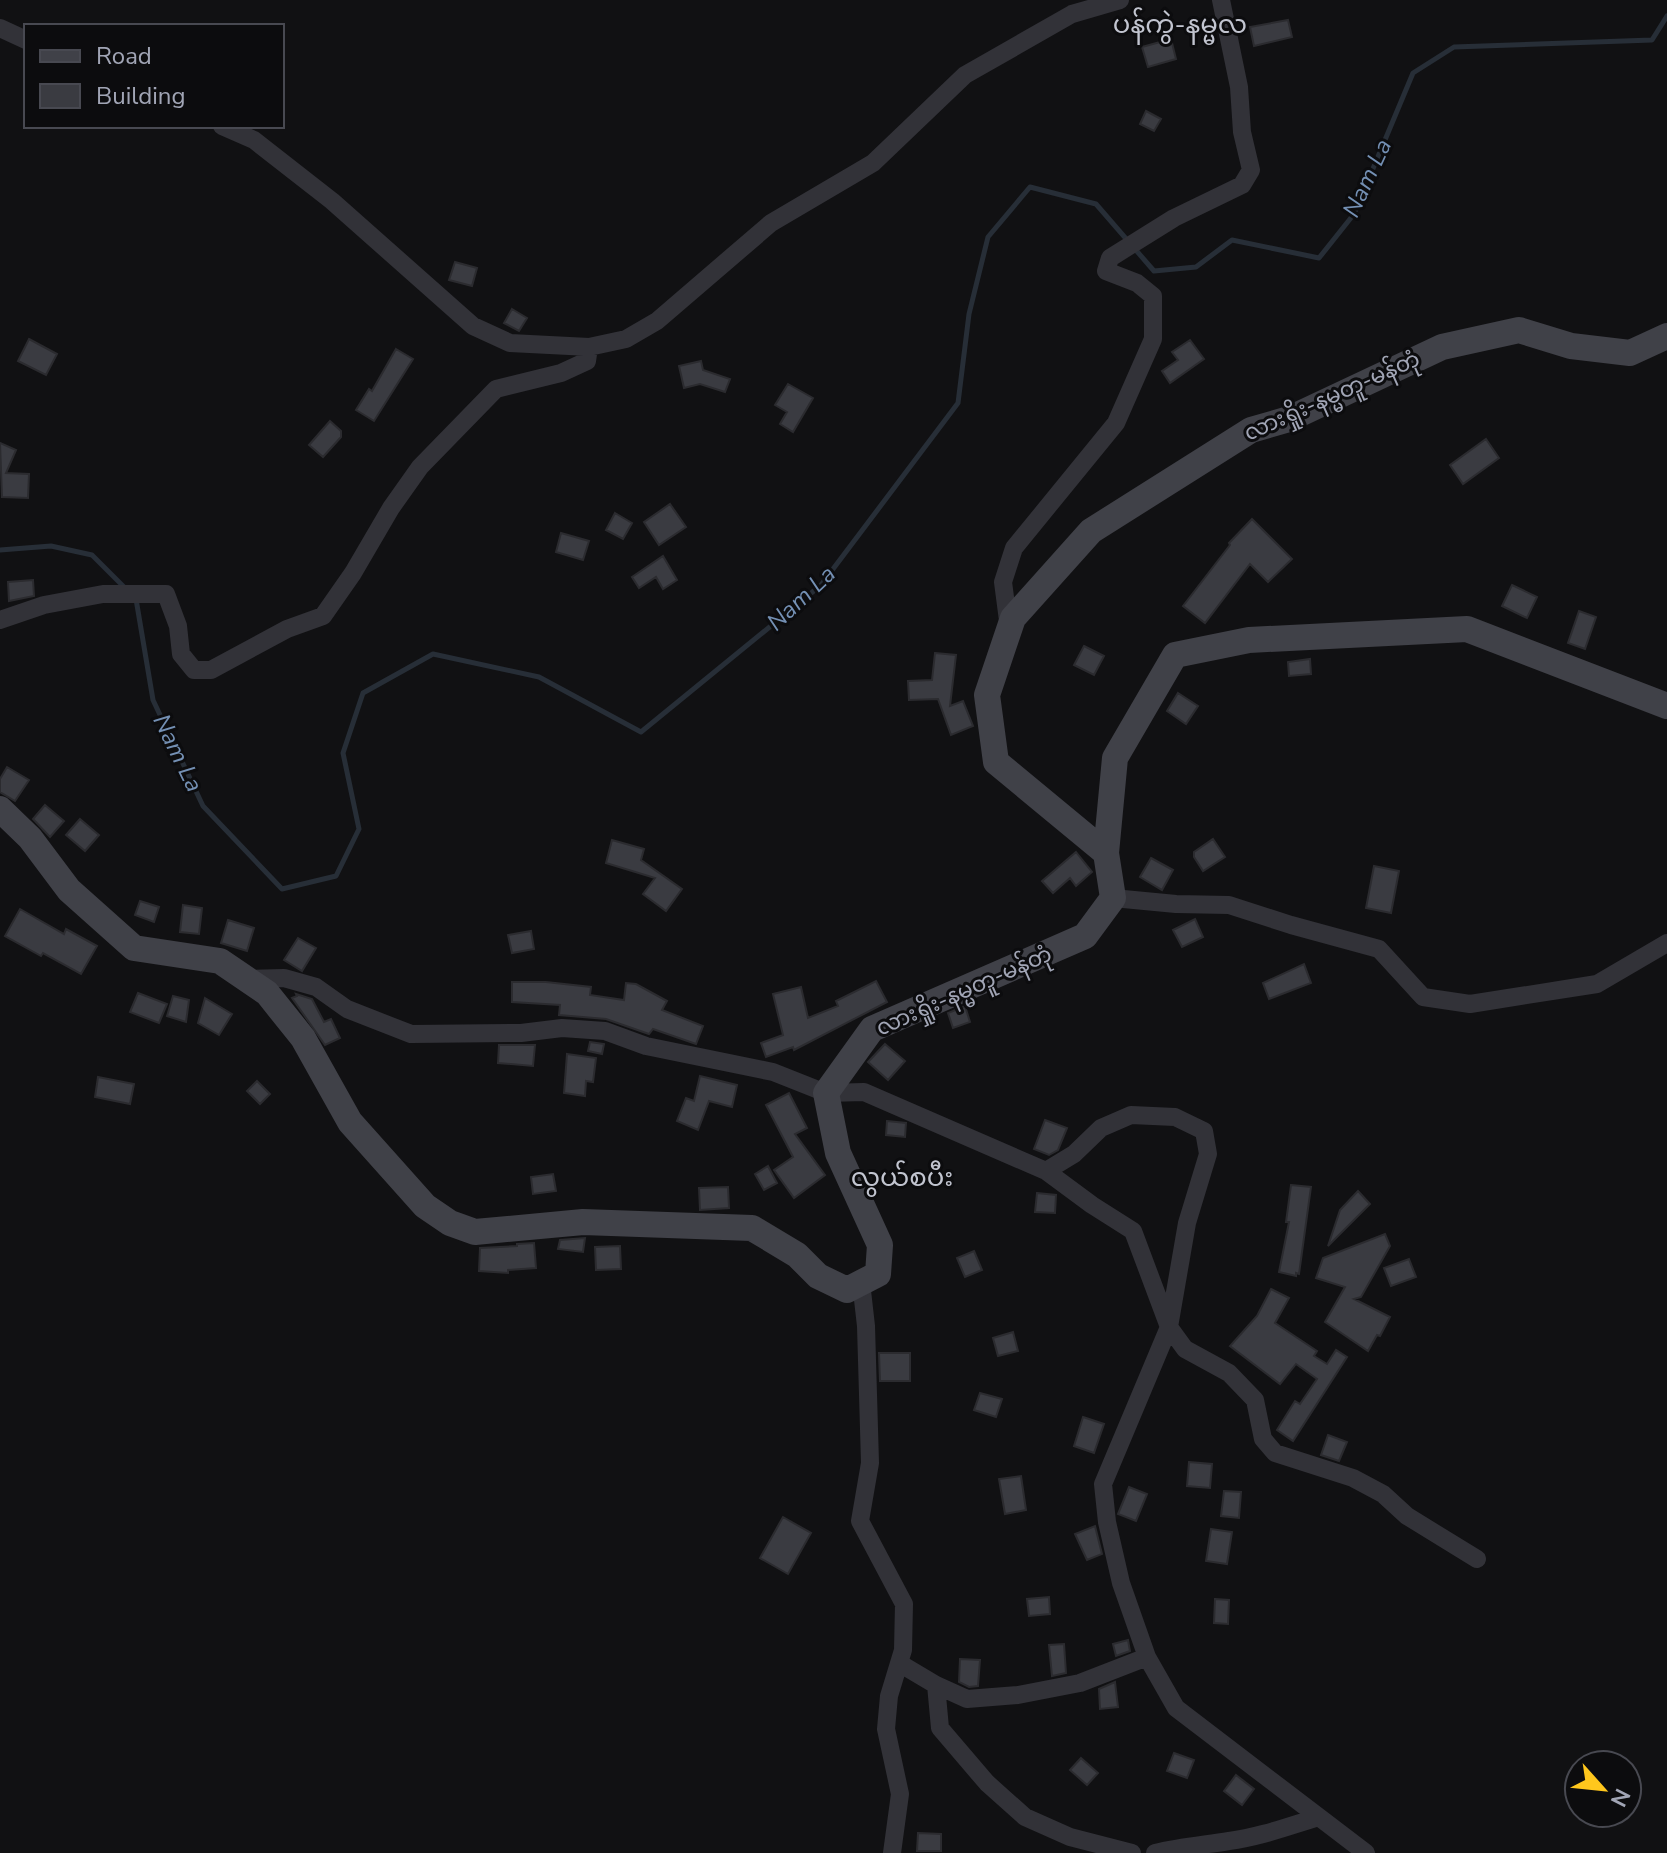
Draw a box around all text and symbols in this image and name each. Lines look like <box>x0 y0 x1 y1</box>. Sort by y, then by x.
district label: ပန်ကွဲ-နမ္မလ <box>1113 7 1247 45</box>
legend <box>24 24 284 128</box>
text: Road <box>96 40 152 72</box>
text: Building <box>96 80 186 112</box>
water label: Nam La <box>1335 134 1399 222</box>
street label: လားရှိုး-နမ္မတူ-မန်တုံ <box>1239 343 1426 451</box>
water label: Nam La <box>760 558 842 638</box>
water label: Nam La <box>145 709 211 797</box>
street label: လားရှိုး-နမ္မတူ-မန်တုံ <box>871 938 1058 1046</box>
district label: လွယ်စပီး <box>851 1160 953 1197</box>
north arrow <box>1563 1749 1643 1829</box>
text: N <box>1603 1783 1637 1812</box>

